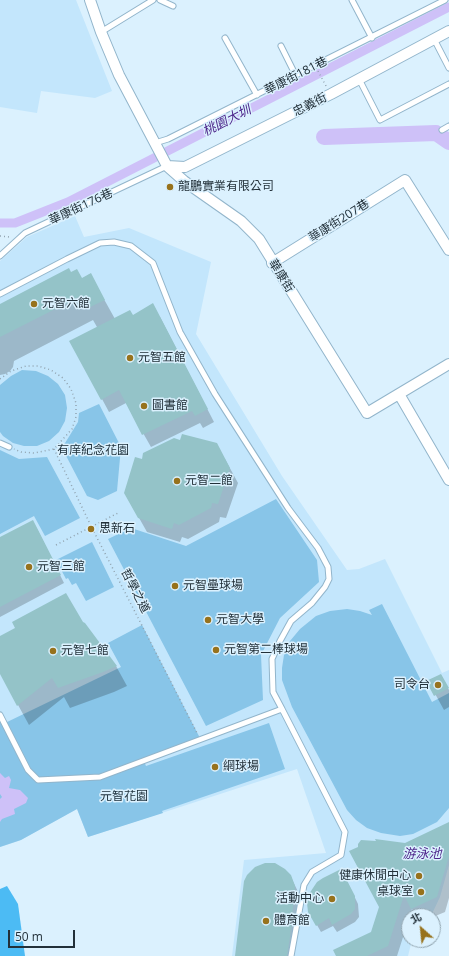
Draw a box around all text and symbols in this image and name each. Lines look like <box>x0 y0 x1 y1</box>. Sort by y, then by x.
street label: 華康街181巷 <box>262 54 330 98</box>
street label: 忠義街 <box>291 90 329 120</box>
water label: 桃園大圳 <box>200 102 254 140</box>
place label: 龍鵬實業有限公司 <box>178 180 274 194</box>
marker: 龍鵬實業有限公司 <box>165 182 175 192</box>
street label: 華康街176巷 <box>47 186 115 228</box>
street label: 華康街207巷 <box>306 197 372 245</box>
street label: 華康街 <box>265 257 297 295</box>
place label: 元智六館 <box>42 297 90 311</box>
marker: 元智六館 <box>29 299 39 309</box>
place label: 元智五館 <box>138 351 186 365</box>
marker: 元智五館 <box>125 353 135 363</box>
place label: 圖書館 <box>152 399 188 413</box>
marker: 圖書館 <box>139 401 149 411</box>
park label: 有庠紀念花園 <box>57 444 129 458</box>
place label: 元智二館 <box>185 474 233 488</box>
marker: 元智二館 <box>172 476 182 486</box>
place label: 思新石 <box>99 522 135 536</box>
marker: 思新石 <box>86 524 96 534</box>
place label: 元智三館 <box>37 560 85 574</box>
marker: 元智三館 <box>24 562 34 572</box>
street label: 哲學之道 <box>118 566 152 616</box>
place label: 元智壘球場 <box>183 579 243 593</box>
marker: 元智壘球場 <box>170 581 180 591</box>
place label: 元智大學 <box>216 613 264 627</box>
marker: 元智大學 <box>203 615 213 625</box>
place label: 元智第二棒球場 <box>224 643 308 657</box>
place label: 元智七館 <box>61 644 109 658</box>
marker: 元智第二棒球場 <box>211 645 221 655</box>
marker: 元智七館 <box>48 646 58 656</box>
place label: 司令台 <box>394 678 430 692</box>
marker: 司令台 <box>433 680 443 690</box>
place label: 網球場 <box>223 760 259 774</box>
marker: 網球場 <box>210 762 220 772</box>
park label: 元智花園 <box>100 790 148 804</box>
water label: 游泳池 <box>403 846 441 862</box>
place label: 健康休閒中心 <box>339 869 411 883</box>
marker: 健康休閒中心 <box>414 871 424 881</box>
place label: 桌球室 <box>377 885 413 899</box>
marker: 桌球室 <box>416 887 426 897</box>
place label: 活動中心 <box>276 892 324 906</box>
marker: 活動中心 <box>327 894 337 904</box>
north arrow <box>401 908 441 948</box>
text: 北 <box>407 909 424 927</box>
place label: 體育館 <box>274 914 310 928</box>
marker: 體育館 <box>261 916 271 926</box>
scale bar <box>10 922 77 948</box>
text: 50 m <box>15 928 43 945</box>

